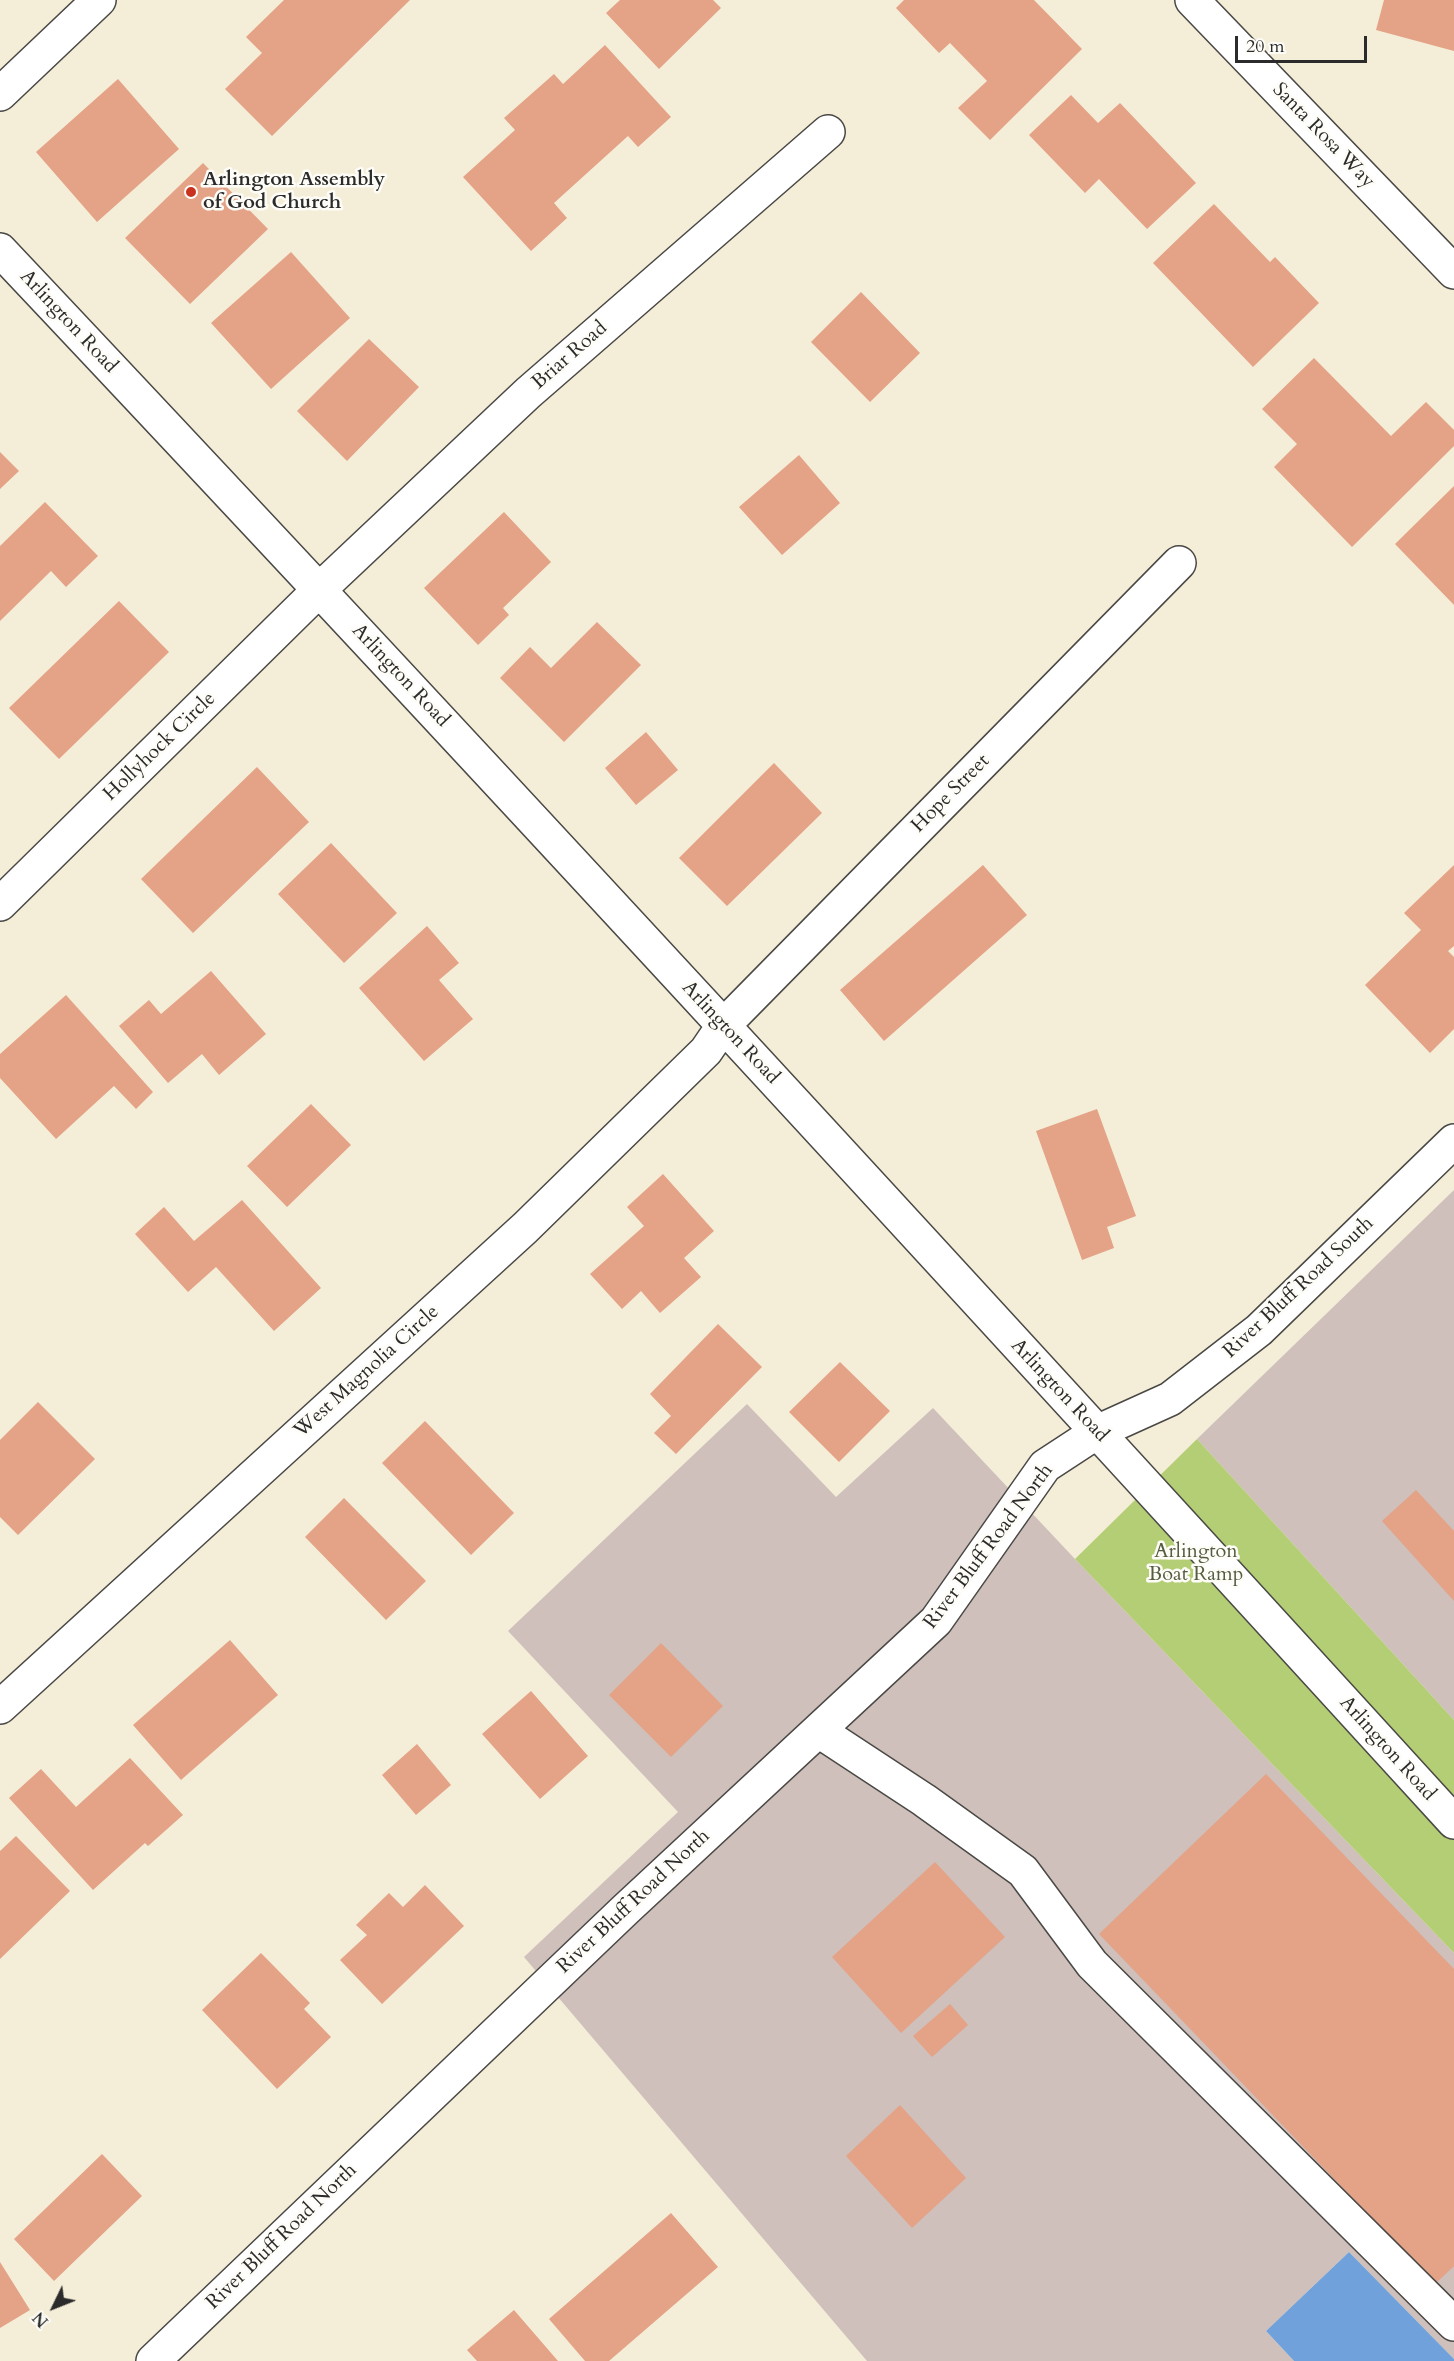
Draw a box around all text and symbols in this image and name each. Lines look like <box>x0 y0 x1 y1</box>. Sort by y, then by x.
scale bar <box>1238 24 1370 62</box>
text: 20 m <box>1246 34 1285 59</box>
street label: Santa Rosa Way <box>1267 78 1379 194</box>
place label: Arlington Assembly of God Church <box>203 168 385 215</box>
marker: Arlington Assembly of God Church <box>184 185 198 199</box>
street label: Arlington Road <box>14 265 122 379</box>
street label: Briar Road <box>527 317 613 395</box>
street label: Arlington Road <box>346 619 454 733</box>
street label: Hollyhock Circle <box>99 687 221 807</box>
street label: Hope Street <box>907 750 995 838</box>
street label: Arlington Road <box>676 976 784 1090</box>
street label: River Bluff Road South <box>1219 1212 1379 1364</box>
street label: West Magnolia Circle <box>290 1301 444 1443</box>
street label: Arlington Road <box>1005 1334 1113 1448</box>
street label: River Bluff Road North <box>919 1460 1059 1634</box>
park label: Arlington Boat Ramp <box>1149 1540 1243 1587</box>
street label: Arlington Road <box>1334 1692 1440 1806</box>
street label: River Bluff Road North <box>553 1825 715 1979</box>
street label: River Bluff Road North <box>202 2159 362 2315</box>
north arrow <box>24 2277 84 2337</box>
text: N <box>28 2307 54 2332</box>

